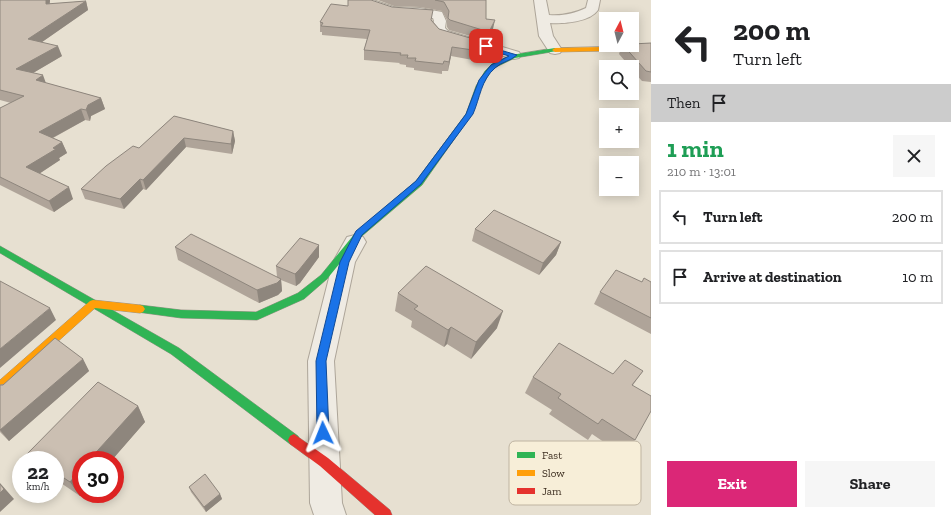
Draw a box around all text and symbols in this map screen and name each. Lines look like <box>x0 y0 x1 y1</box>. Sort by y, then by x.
north arrow <box>599 12 639 52</box>
map controls <box>599 12 639 196</box>
text: 200 m <box>733 14 810 47</box>
icon: left <box>667 16 719 68</box>
pin <box>469 29 503 63</box>
icon: arrive <box>475 35 497 57</box>
text: Turn left <box>733 48 802 70</box>
button: search <box>599 60 639 100</box>
icon: arrive <box>708 92 730 114</box>
text: Then <box>667 94 700 112</box>
button: + <box>599 108 639 148</box>
text: 1 min <box>667 134 724 163</box>
button: close <box>893 135 935 177</box>
button: − <box>599 156 639 196</box>
text: 210 m · 13:01 <box>667 164 736 179</box>
icon: left <box>669 206 691 228</box>
text: Turn left <box>703 208 763 226</box>
text: 200 m <box>892 208 933 226</box>
icon: arrive <box>669 266 691 288</box>
text: Arrive at destination <box>703 268 842 286</box>
text: 10 m <box>902 268 933 286</box>
position arrow <box>302 412 344 454</box>
legend <box>509 441 641 505</box>
text: Fast <box>542 449 563 462</box>
speed limit sign: 30 <box>72 451 124 503</box>
text: 22 <box>27 460 49 484</box>
button: Exit <box>667 461 797 507</box>
button: Share <box>805 461 935 507</box>
text: Slow <box>542 467 565 480</box>
text: km/h <box>27 481 49 493</box>
text: Jam <box>542 485 562 498</box>

